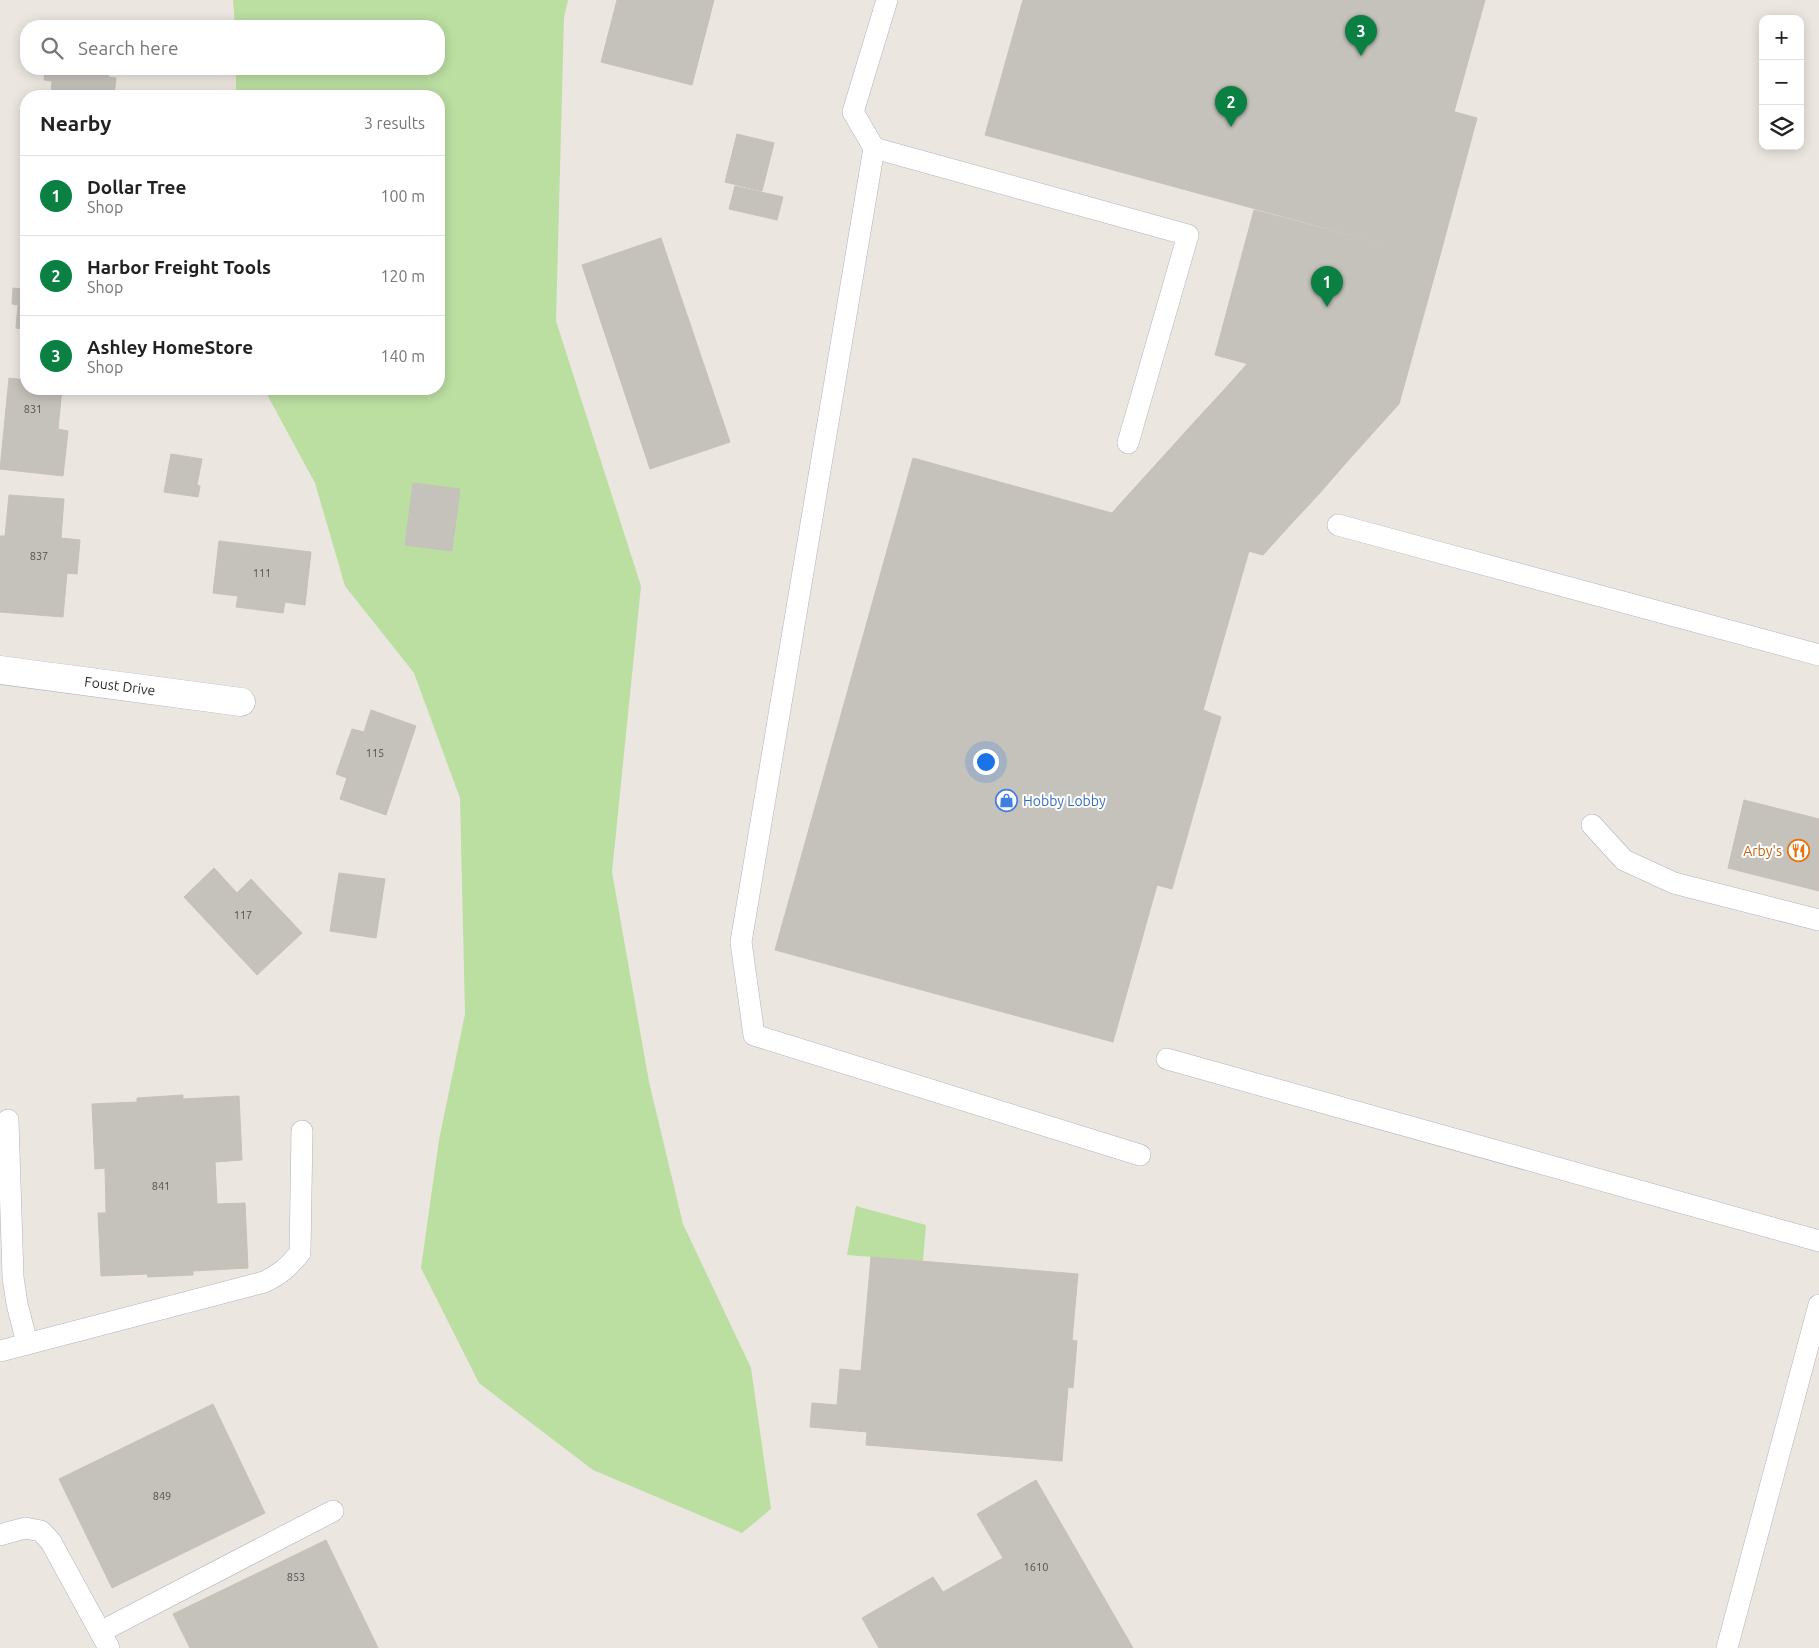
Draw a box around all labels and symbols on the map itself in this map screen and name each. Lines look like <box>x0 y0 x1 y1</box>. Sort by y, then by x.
pin: 3 <box>1345 15 1377 56</box>
pin: 2 <box>1215 86 1247 127</box>
pin: 1 <box>1311 266 1343 307</box>
house number: 831 <box>24 403 42 415</box>
house number: 837 <box>30 550 48 562</box>
house number: 111 <box>253 567 271 579</box>
street label: Foust Drive <box>83 673 156 699</box>
house number: 115 <box>366 747 384 759</box>
your location <box>973 749 999 775</box>
shop icon: Hobby Lobby <box>995 789 1019 813</box>
place label: Hobby Lobby <box>1023 793 1106 809</box>
restaurant icon: Arby's <box>1786 839 1810 863</box>
place label: Arby's <box>1743 843 1782 859</box>
house number: 117 <box>234 909 252 921</box>
house number: 841 <box>152 1180 170 1192</box>
house number: 849 <box>153 1490 171 1502</box>
house number: 1610 <box>1024 1561 1048 1573</box>
house number: 853 <box>287 1571 305 1583</box>

